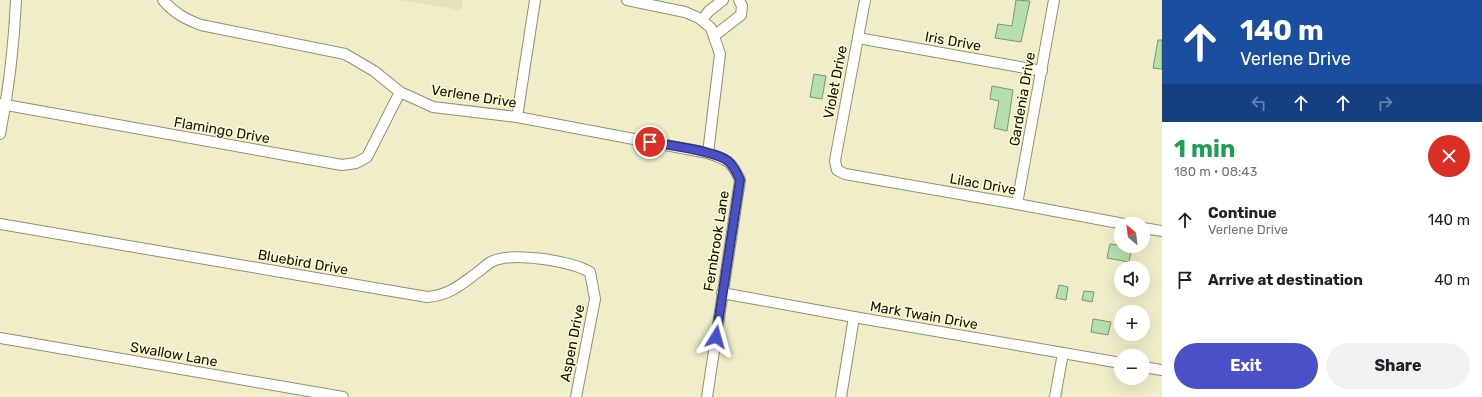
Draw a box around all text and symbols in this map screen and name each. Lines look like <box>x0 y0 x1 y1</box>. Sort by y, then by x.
text: 140 m <box>1240 14 1324 47</box>
icon: ahead <box>1174 16 1226 68</box>
street label: Iris Drive <box>923 28 983 55</box>
street label: Violet Drive <box>820 44 851 120</box>
text: Verlene Drive <box>1240 48 1351 70</box>
street label: Gardenia Drive <box>1006 51 1039 148</box>
street label: Verlene Drive <box>430 81 518 112</box>
icon: left <box>1248 92 1270 114</box>
icon: ahead <box>1290 92 1312 114</box>
icon: ahead <box>1332 92 1354 114</box>
icon: right <box>1374 92 1396 114</box>
street label: Flamingo Drive <box>173 114 271 147</box>
pin <box>633 125 667 159</box>
icon: arrive <box>639 131 661 153</box>
text: 1 min <box>1174 135 1235 163</box>
button: close <box>1428 135 1470 177</box>
text: 180 m · 08:43 <box>1174 164 1257 179</box>
street label: Lilac Drive <box>948 170 1018 199</box>
street label: Fernbrook Lane <box>700 189 733 293</box>
text: Continue <box>1208 204 1277 222</box>
icon: ahead <box>1174 209 1196 231</box>
text: 140 m <box>1428 211 1470 229</box>
north arrow <box>1114 217 1150 253</box>
map controls <box>1114 217 1150 385</box>
text: Verlene Drive <box>1208 222 1288 237</box>
street label: Bluebird Drive <box>256 246 350 279</box>
button: sound <box>1114 261 1150 297</box>
icon: arrive <box>1174 269 1196 291</box>
text: Arrive at destination <box>1208 271 1363 289</box>
text: 40 m <box>1434 271 1470 289</box>
street label: Mark Twain Drive <box>869 298 979 333</box>
street label: Aspen Drive <box>557 303 588 383</box>
button: + <box>1114 305 1150 341</box>
position arrow <box>695 316 737 358</box>
street label: Swallow Lane <box>129 338 219 371</box>
button: Exit <box>1174 343 1318 389</box>
button: Share <box>1326 343 1470 389</box>
button: − <box>1114 349 1150 385</box>

